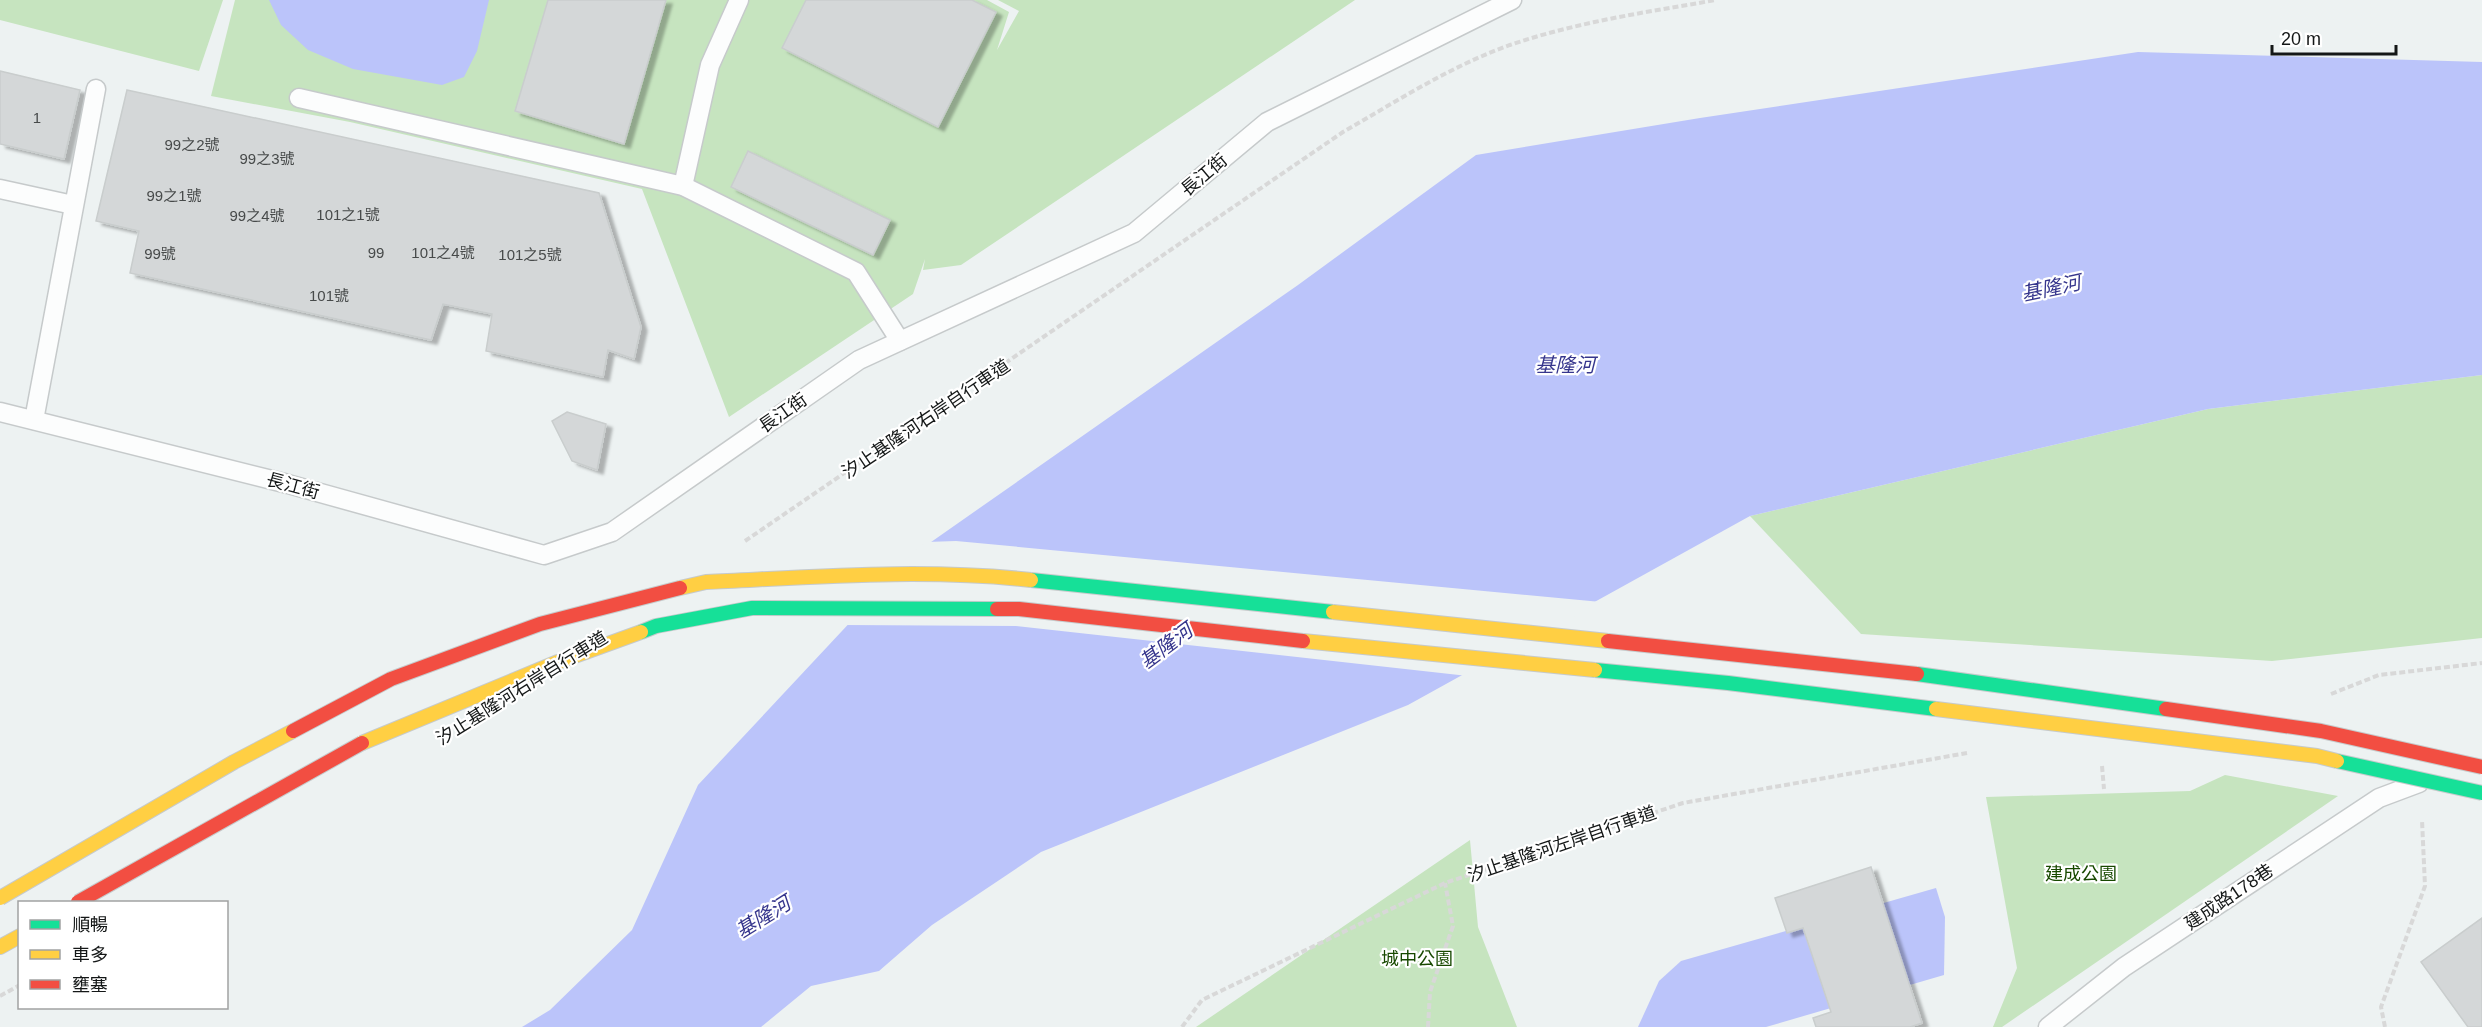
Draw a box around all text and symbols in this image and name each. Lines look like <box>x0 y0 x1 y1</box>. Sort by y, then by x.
scale bar <box>2272 18 2396 56</box>
text: 20 m <box>2281 29 2321 49</box>
house number: 1 <box>33 109 41 126</box>
house number: 99之2號 <box>164 136 220 153</box>
house number: 99之3號 <box>239 150 295 167</box>
street label: 長江街 <box>1177 150 1231 200</box>
house number: 99之1號 <box>146 187 202 204</box>
house number: 101之1號 <box>316 206 380 223</box>
house number: 99之4號 <box>229 207 285 224</box>
house number: 99 <box>368 244 384 261</box>
house number: 101之4號 <box>411 244 475 261</box>
house number: 99號 <box>144 245 176 262</box>
house number: 101之5號 <box>498 246 562 263</box>
water label: 基隆河 <box>2019 270 2087 305</box>
house number: 101號 <box>309 287 349 304</box>
water label: 基隆河 <box>1535 354 1599 376</box>
street label: 汐止基隆河右岸自行車道 <box>838 355 1014 483</box>
street label: 長江街 <box>755 389 811 437</box>
street label: 長江街 <box>264 469 322 503</box>
water label: 基隆河 <box>1135 617 1200 673</box>
street label: 汐止基隆河右岸自行車道 <box>433 627 611 749</box>
street label: 汐止基隆河左岸自行車道 <box>1465 802 1659 886</box>
street label: 建成路178巷 <box>2181 860 2277 934</box>
park label: 建成公園 <box>2045 864 2117 884</box>
water label: 基隆河 <box>732 890 798 942</box>
legend <box>18 901 228 1009</box>
text: 順暢 <box>72 915 108 935</box>
text: 車多 <box>72 945 108 965</box>
park label: 城中公園 <box>1381 949 1453 969</box>
text: 壅塞 <box>72 975 108 995</box>

